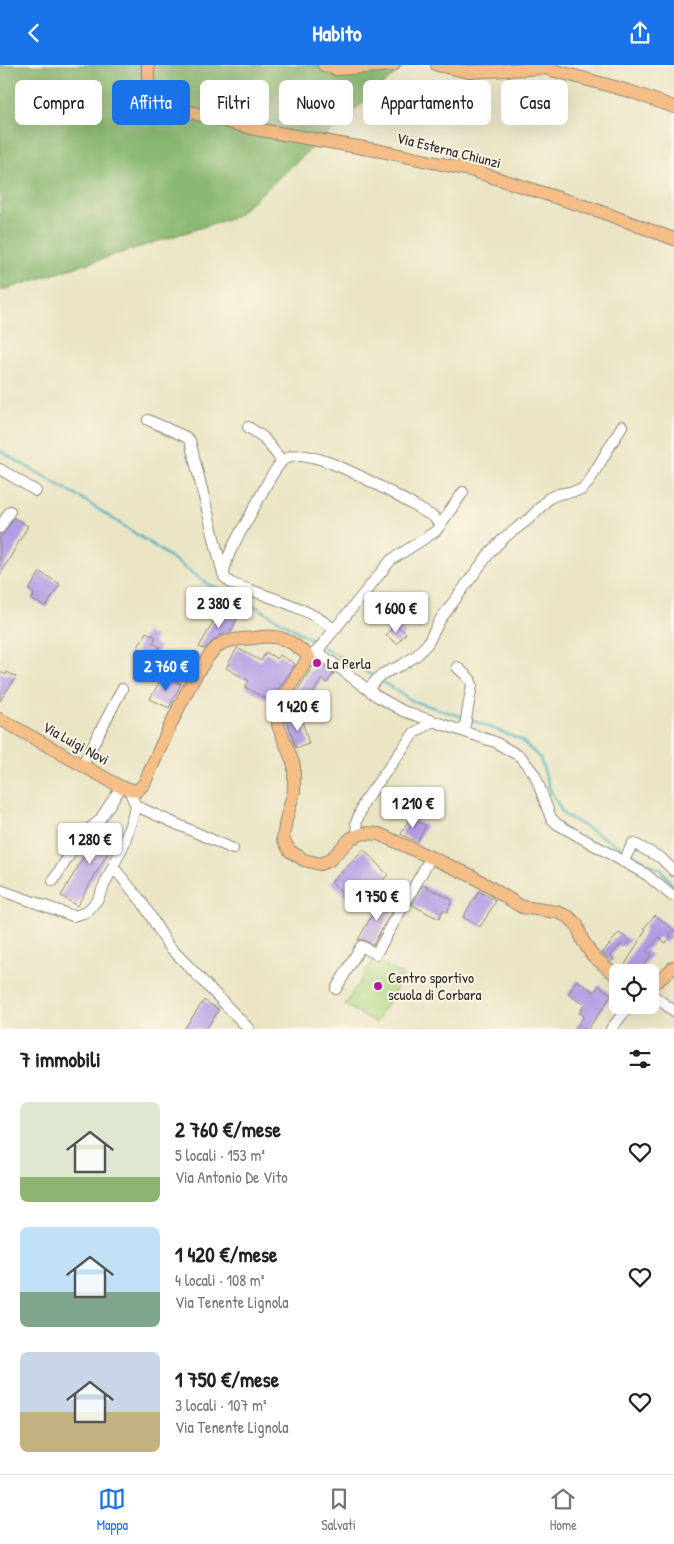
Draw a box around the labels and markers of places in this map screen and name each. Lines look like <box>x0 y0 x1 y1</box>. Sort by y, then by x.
pin: 2 380 € <box>173 587 265 629</box>
pin: 1 600 € <box>350 591 442 634</box>
pin: 2 760 € <box>120 649 212 692</box>
place label: La Perla <box>327 653 371 674</box>
marker: La Perla <box>311 657 323 669</box>
pin: 1 420 € <box>252 689 344 732</box>
pin: 1 210 € <box>367 787 459 829</box>
pin: 1 280 € <box>44 823 136 865</box>
pin: 1 750 € <box>331 879 423 922</box>
place label: Centro sportivo scuola di Corbara <box>388 967 481 1005</box>
marker: Centro sportivo scuola di Corbara <box>372 980 384 992</box>

